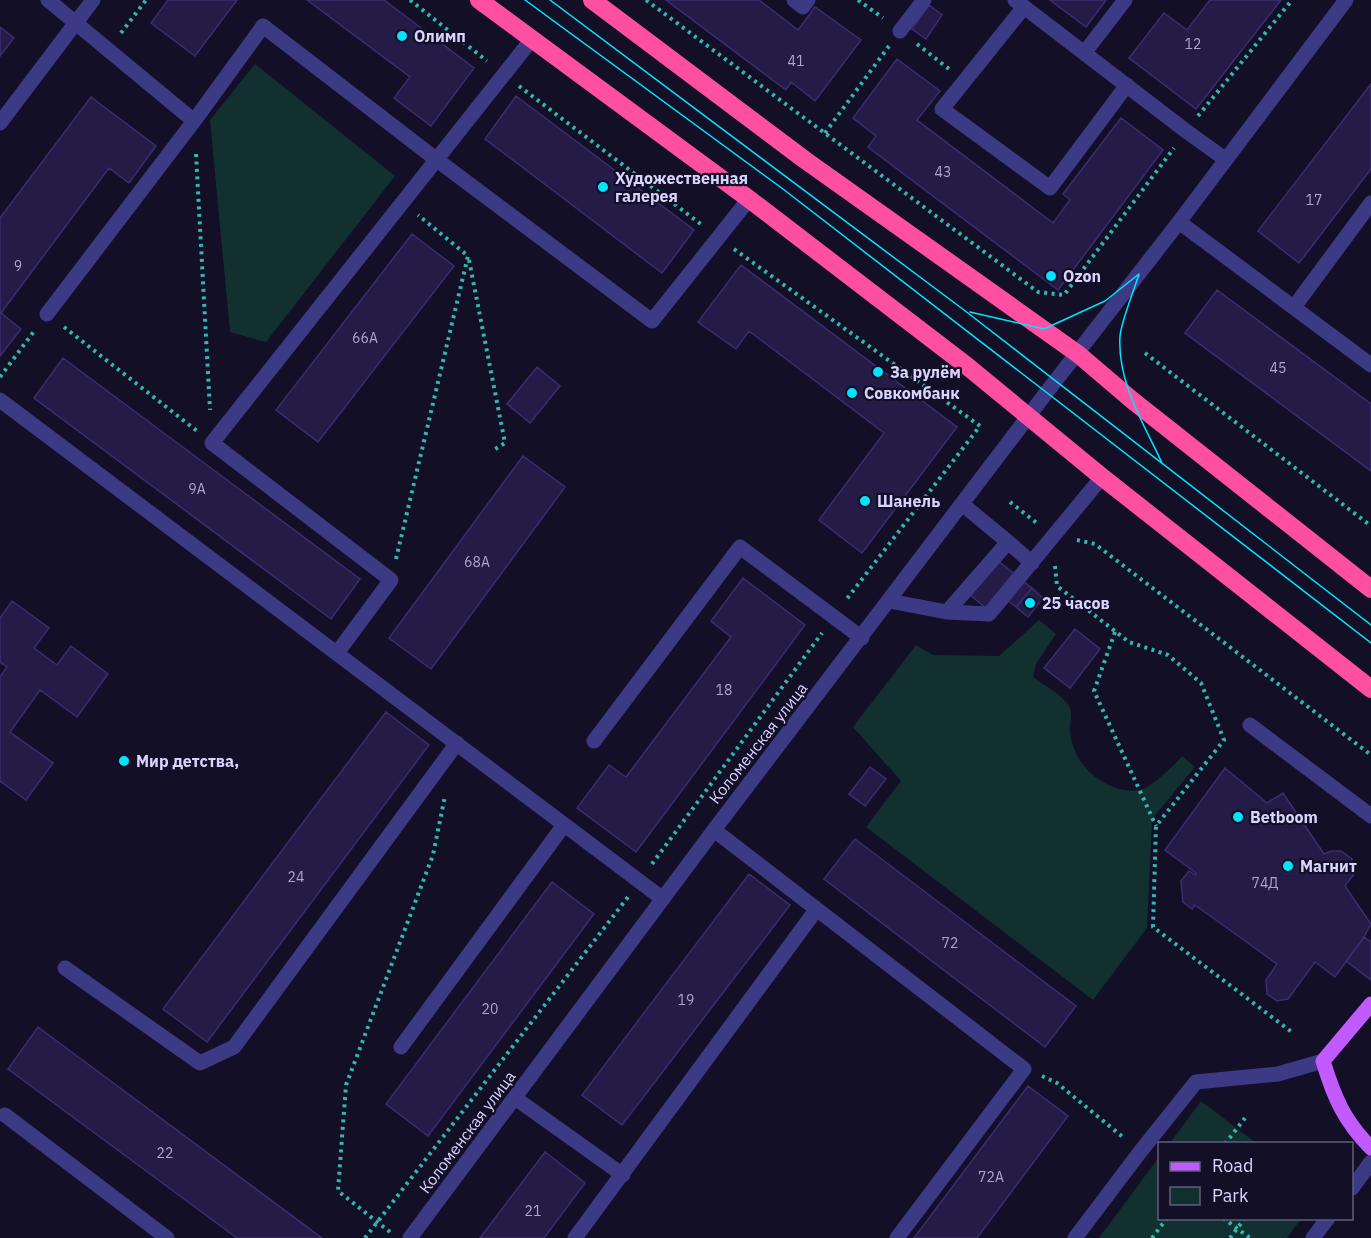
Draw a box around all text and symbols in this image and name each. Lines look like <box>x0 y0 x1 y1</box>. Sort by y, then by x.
place label: Олимп <box>414 26 466 46</box>
marker: Олимп <box>395 29 409 43</box>
house number: 12 <box>1185 35 1201 53</box>
house number: 41 <box>788 52 804 70</box>
house number: 43 <box>935 163 951 181</box>
place label: Художественная галерея <box>615 168 748 206</box>
marker: Художественная галерея <box>596 180 610 194</box>
house number: 17 <box>1306 191 1322 209</box>
house number: 9 <box>14 257 22 275</box>
place label: Ozon <box>1063 266 1101 286</box>
marker: Ozon <box>1044 269 1058 283</box>
house number: 66А <box>352 329 378 347</box>
house number: 45 <box>1270 359 1286 377</box>
place label: За рулём <box>890 362 961 382</box>
marker: За рулём <box>871 365 885 379</box>
place label: Совкомбанк <box>864 383 960 403</box>
marker: Совкомбанк <box>845 386 859 400</box>
house number: 9А <box>188 480 206 498</box>
place label: Шанель <box>877 491 940 511</box>
marker: Шанель <box>858 494 872 508</box>
house number: 68А <box>464 553 490 571</box>
place label: 25 часов <box>1042 593 1110 613</box>
marker: 25 часов <box>1023 596 1037 610</box>
street label: Коломенская улица <box>704 678 812 808</box>
house number: 18 <box>716 681 732 699</box>
place label: Мир детства, <box>136 751 239 771</box>
marker: Мир детства, <box>117 754 131 768</box>
place label: Betboom <box>1250 807 1318 827</box>
marker: Betboom <box>1231 810 1245 824</box>
place label: Магнит <box>1300 856 1357 876</box>
marker: Магнит <box>1281 859 1295 873</box>
house number: 24 <box>288 868 304 886</box>
house number: 74Д <box>1252 874 1278 892</box>
house number: 72 <box>942 934 958 952</box>
house number: 19 <box>678 991 694 1009</box>
house number: 20 <box>482 1000 498 1018</box>
street label: Коломенская улица <box>414 1066 520 1197</box>
legend <box>1158 1142 1353 1220</box>
house number: 22 <box>157 1144 173 1162</box>
text: Road <box>1212 1154 1253 1177</box>
house number: 72А <box>978 1168 1004 1186</box>
text: Park <box>1212 1184 1249 1207</box>
house number: 21 <box>525 1202 541 1220</box>

